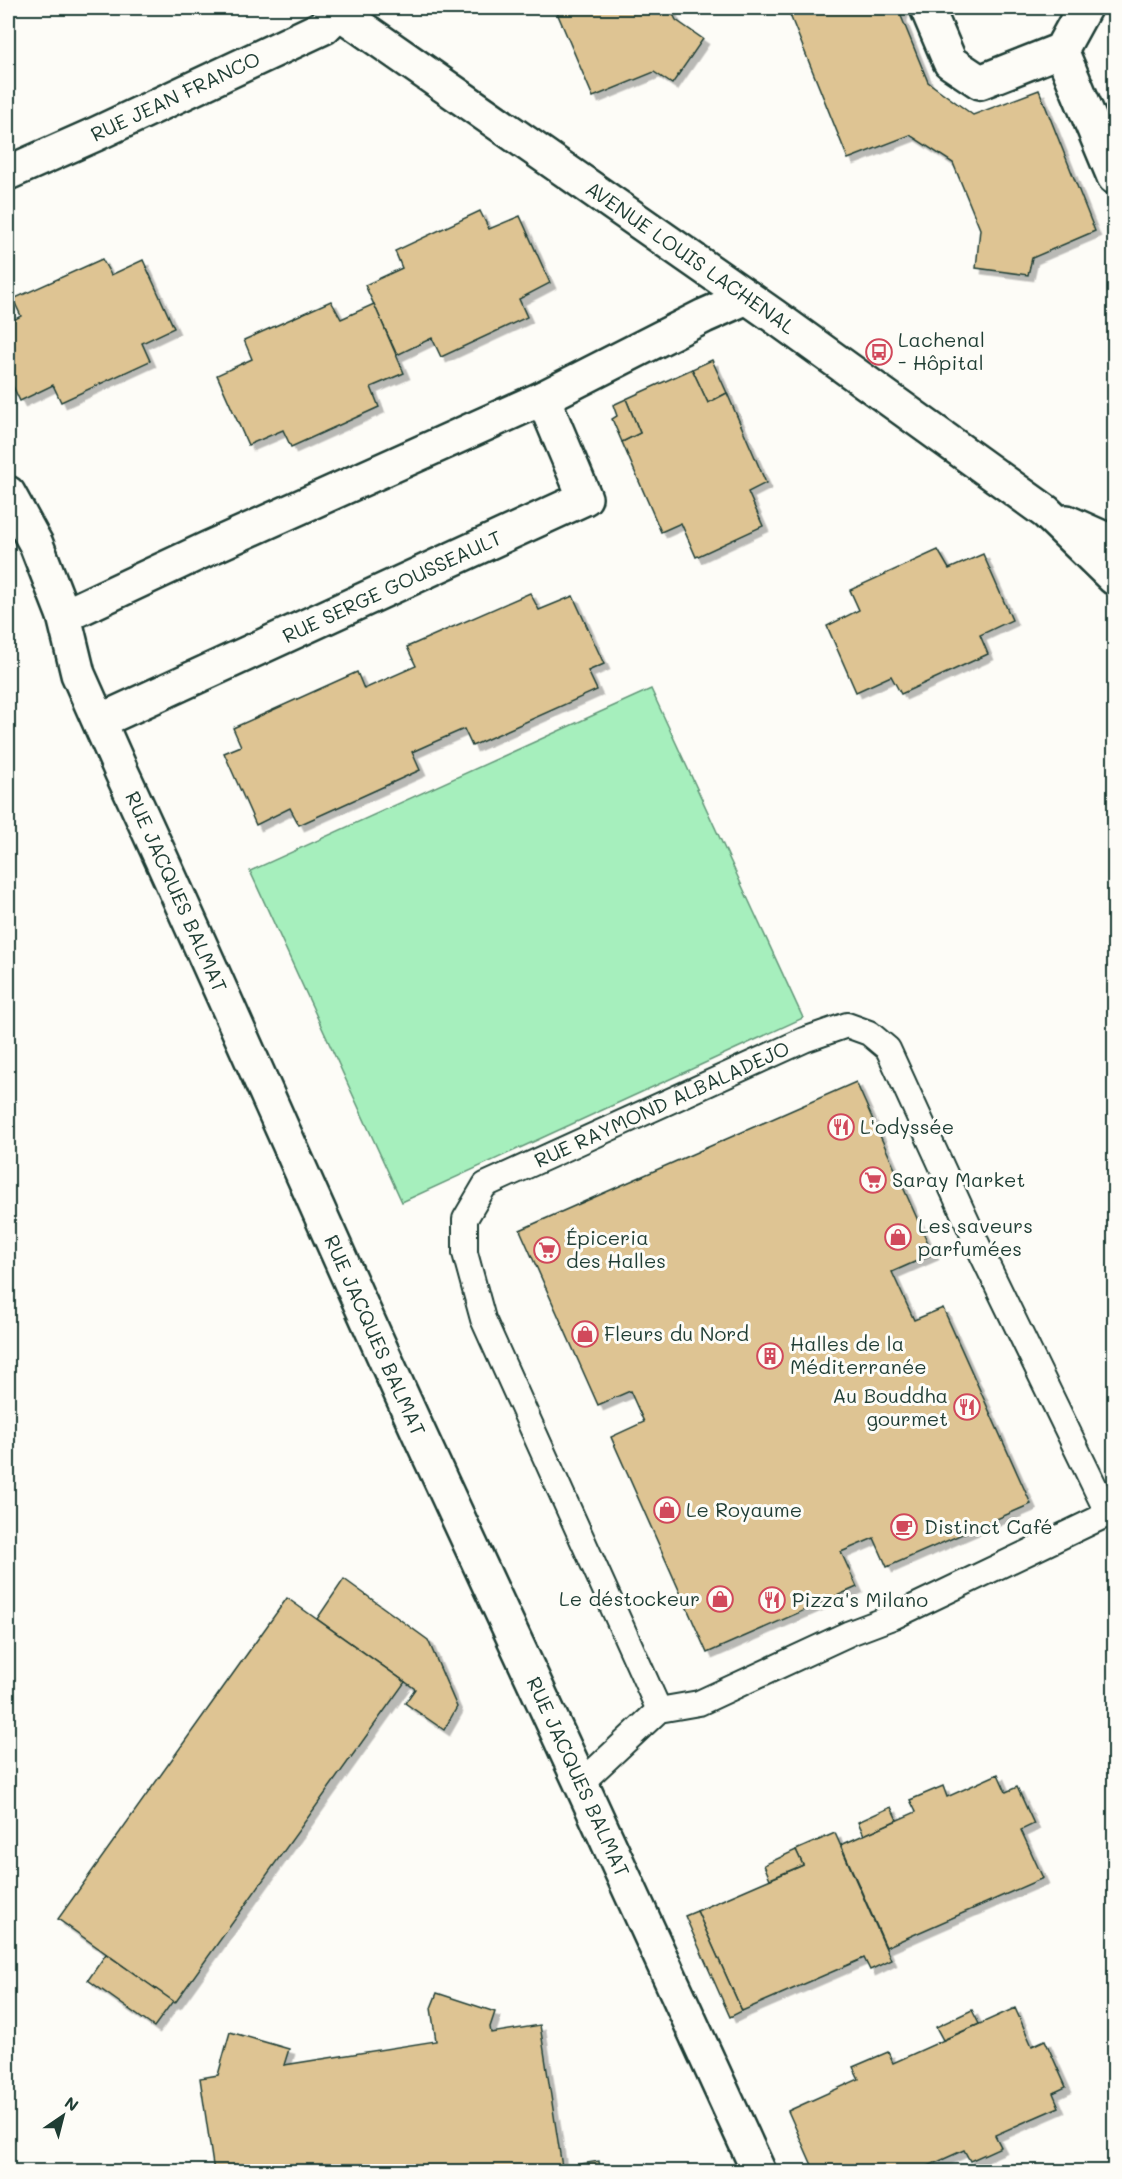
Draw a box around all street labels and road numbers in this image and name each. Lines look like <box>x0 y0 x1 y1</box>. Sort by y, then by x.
street label: RUE JEAN FRANCO <box>86 45 264 147</box>
street label: AVENUE LOUIS LACHENAL <box>581 175 801 339</box>
street label: RUE SERGE GOUSSEAULT <box>278 524 505 648</box>
street label: RUE JACQUES BALMAT <box>120 787 234 996</box>
street label: RUE RAYMOND ALBALADEJO <box>530 1034 793 1173</box>
street label: RUE JACQUES BALMAT <box>319 1230 432 1440</box>
street label: RUE JACQUES BALMAT <box>522 1672 636 1881</box>

